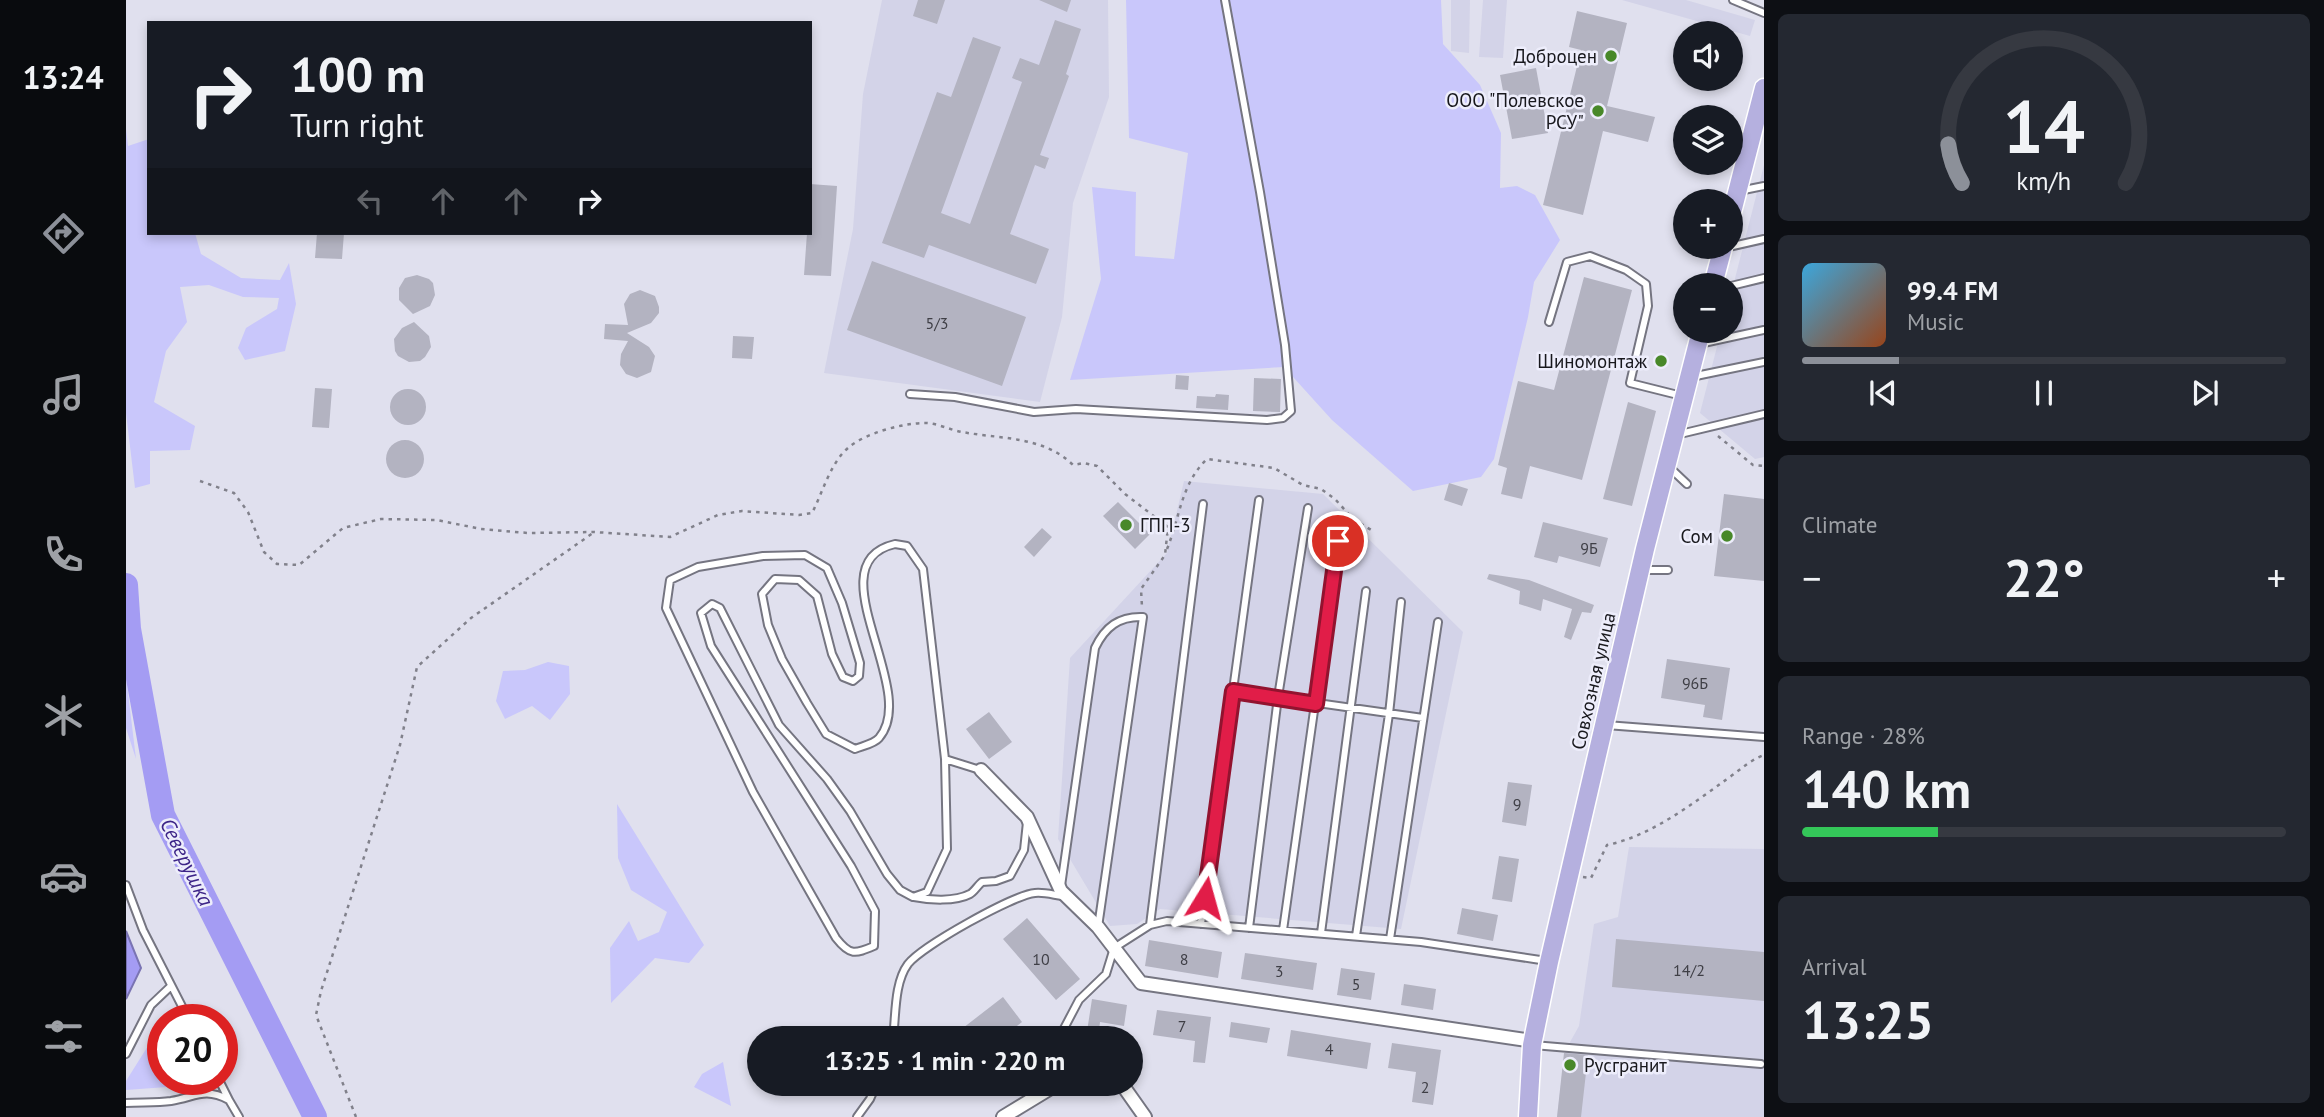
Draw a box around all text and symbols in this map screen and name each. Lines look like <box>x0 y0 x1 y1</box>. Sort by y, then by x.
map controls <box>1673 21 1743 343</box>
button: sound <box>1673 21 1743 91</box>
text: 100 m <box>290 42 425 106</box>
place label: Доброцен <box>1514 44 1597 68</box>
marker: Доброцен <box>1603 48 1619 64</box>
icon: right <box>175 49 266 140</box>
text: 13:24 <box>22 56 104 98</box>
text: 14 <box>2003 80 2085 174</box>
place label: ООО "Полевское РСУ" <box>1446 88 1584 134</box>
marker: ООО "Полевское РСУ" <box>1590 103 1606 119</box>
text: Turn right <box>290 104 424 146</box>
button: layers <box>1673 105 1743 175</box>
text: km/h <box>2017 165 2071 197</box>
icon: left <box>351 182 389 220</box>
icon: ahead <box>424 182 462 220</box>
icon: ahead <box>497 182 535 220</box>
icon: right <box>570 182 608 220</box>
button: + <box>1673 189 1743 259</box>
icon: directions <box>39 209 88 258</box>
button: − <box>1673 273 1743 343</box>
text: 99.4 FM <box>1907 274 1998 307</box>
text: Music <box>1907 307 1964 336</box>
house number: 5/3 <box>925 313 949 333</box>
place label: Шиномонтаж <box>1537 349 1647 373</box>
marker: Шиномонтаж <box>1653 353 1669 369</box>
icon: music <box>39 370 88 419</box>
icon: previous <box>1864 374 1902 412</box>
icon: pause <box>2025 374 2063 412</box>
icon: next <box>2186 374 2224 412</box>
text: Climate <box>1802 510 1877 539</box>
pin <box>1308 511 1368 571</box>
place label: ГПП-3 <box>1140 513 1191 537</box>
marker: ГПП-3 <box>1118 517 1134 533</box>
icon: arrive <box>1319 522 1357 560</box>
place label: Сом <box>1680 524 1713 548</box>
marker: Сом <box>1719 528 1735 544</box>
icon: phone <box>39 530 88 579</box>
house number: 9Б <box>1580 538 1598 558</box>
text: 22° <box>2003 544 2085 611</box>
text: − <box>1802 553 1821 602</box>
text: + <box>2267 553 2286 602</box>
street label: Совхозная улица <box>1566 610 1620 752</box>
house number: 96Б <box>1682 673 1708 693</box>
icon: climate <box>39 691 88 740</box>
text: Range · 28% <box>1802 721 1925 750</box>
text: 140 km <box>1802 755 1971 822</box>
house number: 9 <box>1513 794 1521 814</box>
water label: Северушка <box>154 814 220 911</box>
icon: car <box>39 852 88 901</box>
position arrow <box>1168 861 1242 935</box>
house number: 10 <box>1032 949 1050 969</box>
house number: 8 <box>1180 949 1188 969</box>
text: Arrival <box>1802 952 1866 981</box>
house number: 14/2 <box>1673 960 1705 980</box>
house number: 3 <box>1275 961 1283 981</box>
house number: 5 <box>1352 974 1360 994</box>
text: 13:25 <box>1802 986 1934 1053</box>
speed limit sign: 20 <box>147 1004 238 1095</box>
icon: filters <box>39 1012 88 1061</box>
house number: 7 <box>1178 1016 1186 1036</box>
house number: 4 <box>1325 1039 1334 1059</box>
text: 13:25 · 1 min · 220 m <box>825 1044 1065 1077</box>
place label: Русгранит <box>1584 1053 1667 1077</box>
marker: Русгранит <box>1562 1057 1578 1073</box>
house number: 2 <box>1421 1077 1429 1097</box>

